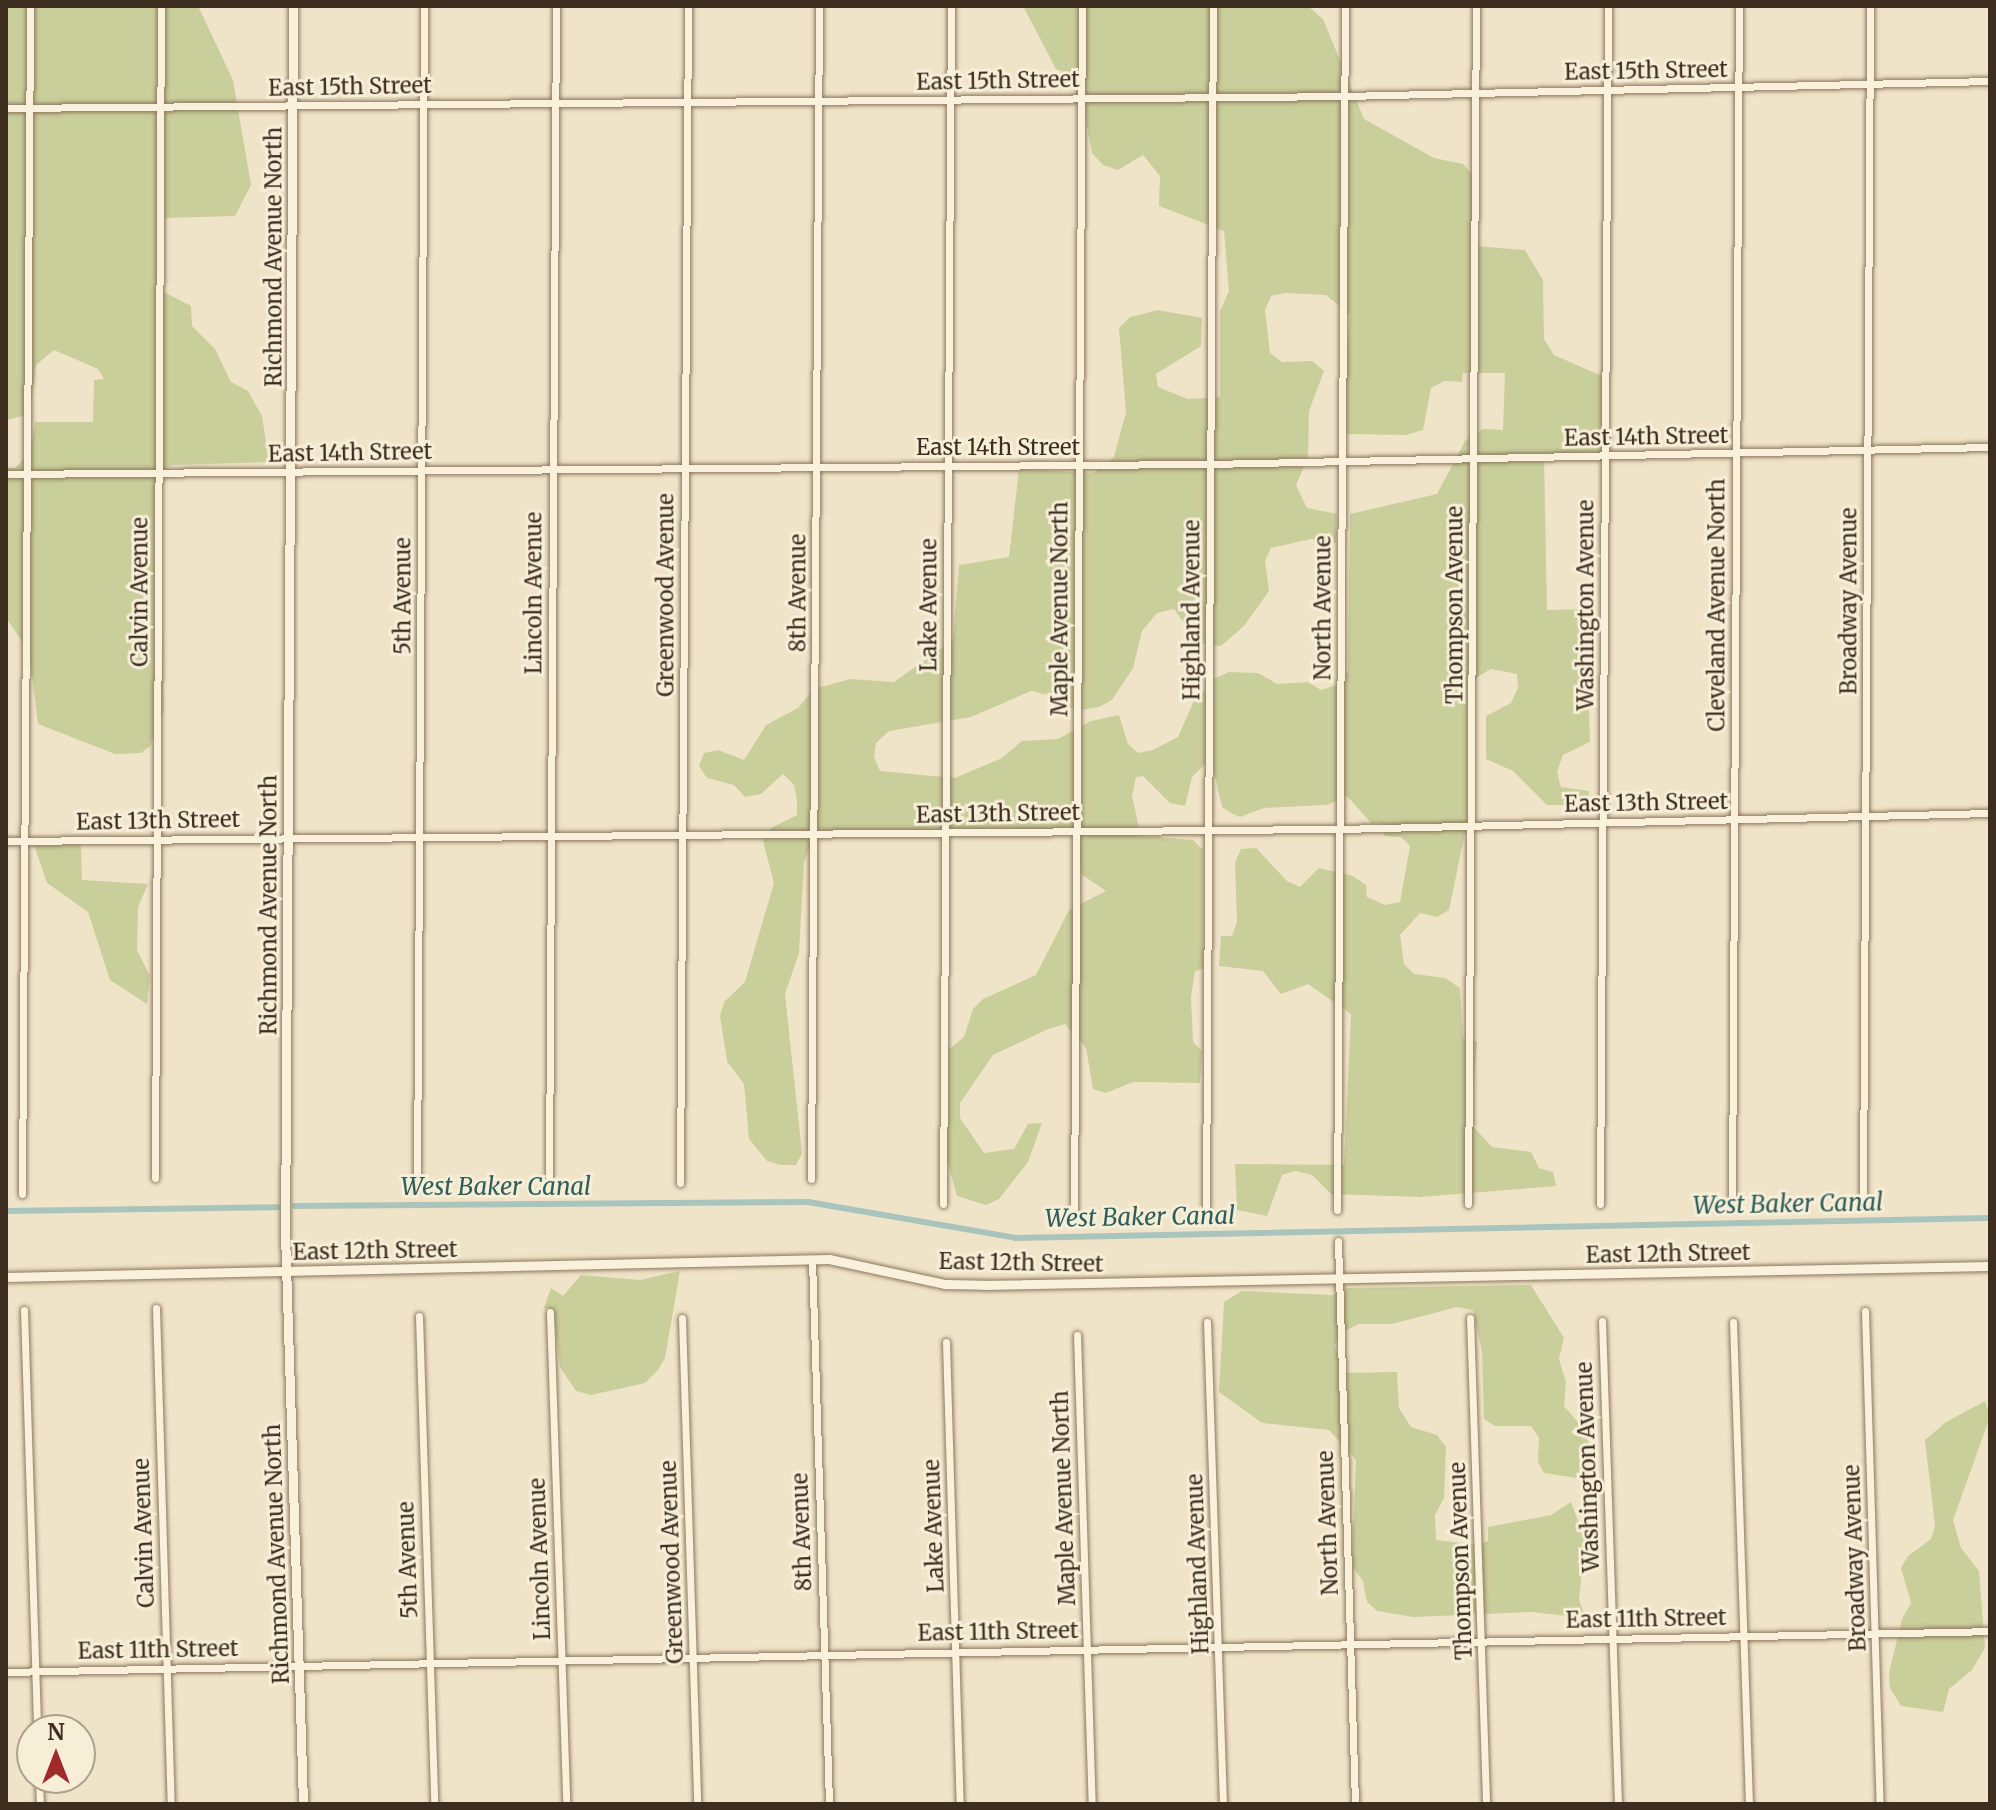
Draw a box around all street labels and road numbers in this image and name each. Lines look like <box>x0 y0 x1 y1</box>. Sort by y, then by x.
street label: East 15th Street <box>1564 56 1728 86</box>
street label: East 15th Street <box>916 66 1080 96</box>
street label: East 15th Street <box>268 72 432 102</box>
street label: Richmond Avenue North <box>261 127 287 387</box>
street label: East 14th Street <box>1564 422 1728 452</box>
street label: East 14th Street <box>916 435 1080 461</box>
street label: East 14th Street <box>268 438 432 468</box>
street label: Cleveland Avenue North <box>1704 478 1730 732</box>
street label: Greenwood Avenue <box>653 493 679 697</box>
street label: Washington Avenue <box>1573 500 1599 710</box>
street label: Maple Avenue North <box>1047 501 1073 717</box>
street label: Thompson Avenue <box>1442 506 1468 704</box>
street label: Broadway Avenue <box>1836 507 1862 695</box>
street label: Lincoln Avenue <box>521 512 547 674</box>
street label: Calvin Avenue <box>127 517 153 667</box>
street label: Highland Avenue <box>1179 520 1205 700</box>
street label: 8th Avenue <box>785 534 811 652</box>
street label: North Avenue <box>1310 536 1336 680</box>
street label: 5th Avenue <box>390 537 416 655</box>
street label: Lake Avenue <box>916 538 942 672</box>
street label: Richmond Avenue North <box>256 775 282 1035</box>
street label: East 13th Street <box>1564 788 1728 818</box>
street label: East 13th Street <box>916 799 1080 829</box>
street label: East 13th Street <box>76 806 240 836</box>
street label: East 12th Street <box>292 1236 458 1266</box>
street label: East 12th Street <box>1585 1239 1751 1269</box>
street label: East 12th Street <box>938 1248 1104 1278</box>
street label: Washington Avenue <box>1571 1361 1605 1573</box>
street label: Maple Avenue North <box>1047 1390 1081 1606</box>
street label: Richmond Avenue North <box>259 1424 295 1684</box>
street label: North Avenue <box>1312 1450 1344 1596</box>
street label: Calvin Avenue <box>128 1458 160 1608</box>
street label: Lake Avenue <box>918 1459 950 1593</box>
street label: Greenwood Avenue <box>655 1460 689 1664</box>
street label: Thompson Avenue <box>1444 1461 1478 1661</box>
street label: Broadway Avenue <box>1839 1464 1871 1652</box>
street label: 8th Avenue <box>787 1472 817 1592</box>
street label: Highland Avenue <box>1182 1473 1214 1655</box>
street label: Lincoln Avenue <box>524 1477 556 1641</box>
street label: 5th Avenue <box>393 1501 423 1619</box>
street label: East 11th Street <box>1565 1604 1727 1634</box>
street label: East 11th Street <box>917 1617 1079 1647</box>
street label: East 11th Street <box>77 1635 239 1665</box>

